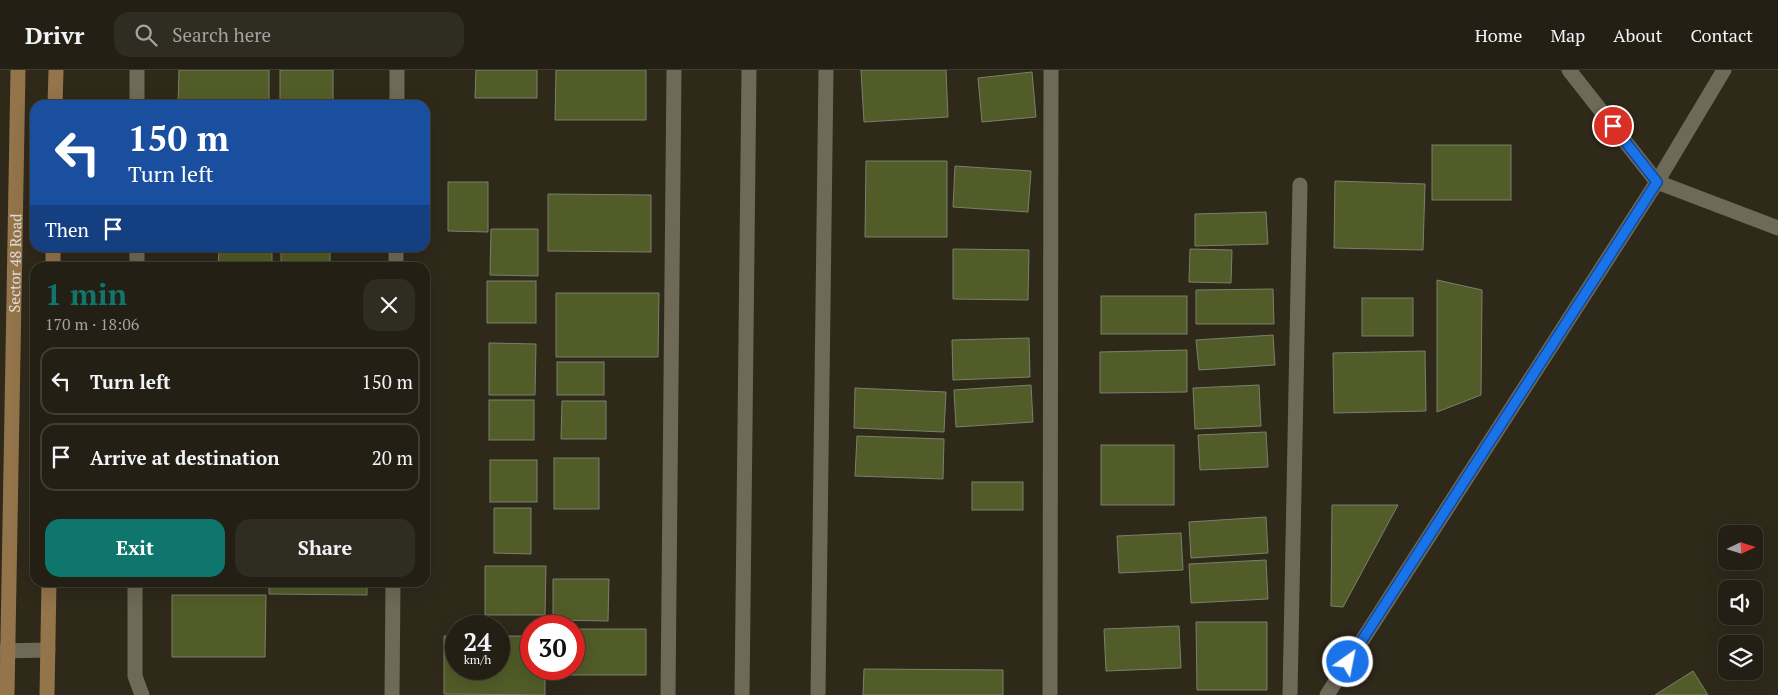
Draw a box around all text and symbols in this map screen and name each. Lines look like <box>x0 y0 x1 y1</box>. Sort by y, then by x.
search box <box>114 12 464 57</box>
text: Drivr <box>25 19 84 51</box>
icon: search <box>132 21 160 49</box>
text: Search here <box>172 22 271 47</box>
text: Home <box>1475 23 1522 47</box>
text: Map <box>1550 23 1585 47</box>
text: About <box>1613 23 1662 47</box>
text: Contact <box>1690 23 1753 47</box>
pin <box>1592 105 1634 147</box>
icon: arrive <box>1599 112 1627 140</box>
text: 150 m <box>128 115 229 161</box>
icon: left <box>45 120 110 185</box>
text: Turn left <box>128 159 214 188</box>
street label: Sector 48 Road <box>4 213 25 313</box>
icon: arrive <box>99 215 127 243</box>
text: Then <box>45 217 89 242</box>
text: 1 min <box>45 274 127 314</box>
button: close <box>363 279 415 331</box>
text: 170 m · 18:06 <box>45 313 139 335</box>
icon: left <box>47 367 75 395</box>
text: Turn left <box>90 369 171 394</box>
text: 150 m <box>362 369 413 394</box>
icon: arrive <box>47 443 75 471</box>
text: Arrive at destination <box>90 445 279 470</box>
text: 20 m <box>372 445 413 470</box>
button: Exit <box>45 519 225 577</box>
button: Share <box>235 519 415 577</box>
north arrow <box>1718 525 1762 570</box>
map controls <box>1718 525 1763 680</box>
button: sound <box>1718 580 1763 625</box>
speed limit sign: 30 <box>520 615 585 680</box>
text: 24 <box>463 625 492 658</box>
position arrow <box>1321 635 1373 687</box>
button: layers <box>1718 635 1763 680</box>
text: km/h <box>464 652 491 667</box>

